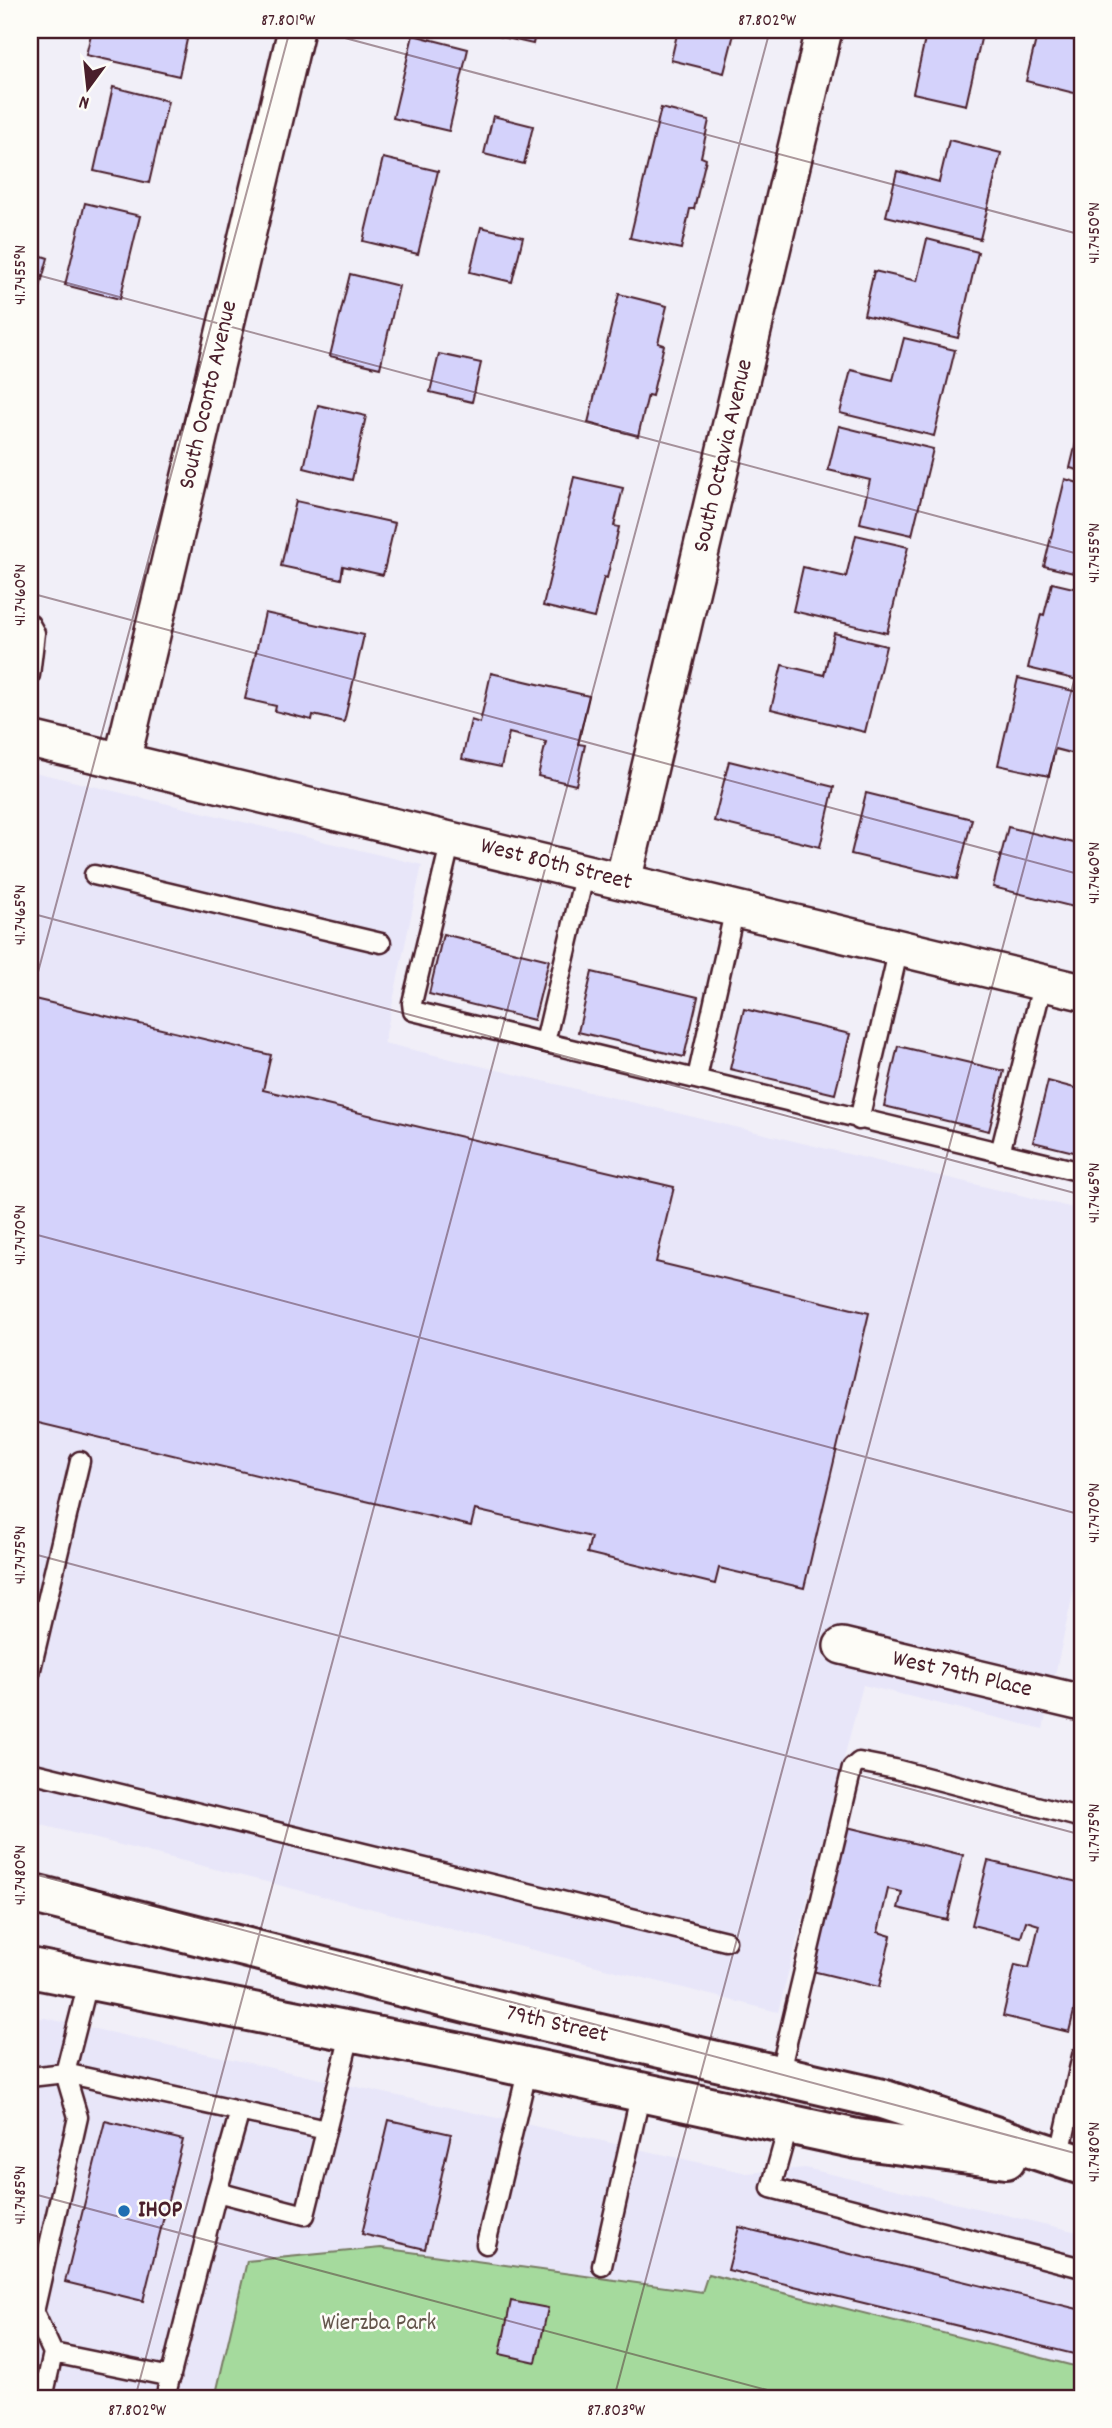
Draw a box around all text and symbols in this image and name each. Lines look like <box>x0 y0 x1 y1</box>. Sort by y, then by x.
text: 87.801°W <box>261 9 316 34</box>
text: 87.802°W <box>738 9 797 34</box>
north arrow <box>52 52 122 122</box>
text: N <box>76 87 93 115</box>
text: 41.7450°N <box>1083 202 1108 264</box>
text: 41.7455°N <box>9 245 34 305</box>
street label: South Oconto Avenue <box>171 297 247 493</box>
street label: South Octavia Avenue <box>685 356 763 556</box>
text: 41.7455°N <box>1083 523 1108 583</box>
text: 41.7460°N <box>9 564 34 626</box>
street label: West 80th Street <box>477 830 636 900</box>
text: 41.7460°N <box>1083 842 1108 904</box>
text: 41.7465°N <box>9 885 34 945</box>
text: 41.7465°N <box>1083 1163 1108 1223</box>
text: 41.7470°N <box>9 1205 34 1265</box>
text: 41.7470°N <box>1083 1483 1108 1543</box>
text: 41.7475°N <box>9 1526 34 1584</box>
street label: West 79th Place <box>889 1642 1035 1708</box>
text: 41.7475°N <box>1083 1804 1108 1862</box>
text: 41.7480°N <box>9 1845 34 1905</box>
street label: 79th Street <box>503 1997 612 2053</box>
text: 41.7480°N <box>1083 2122 1108 2182</box>
text: 41.7485°N <box>9 2166 34 2225</box>
place label: IHOP <box>138 2194 183 2228</box>
marker: IHOP <box>116 2203 132 2219</box>
park label: Wierzba Park <box>322 2307 436 2341</box>
text: 87.802°W <box>108 2399 167 2424</box>
text: 87.803°W <box>587 2399 646 2424</box>

